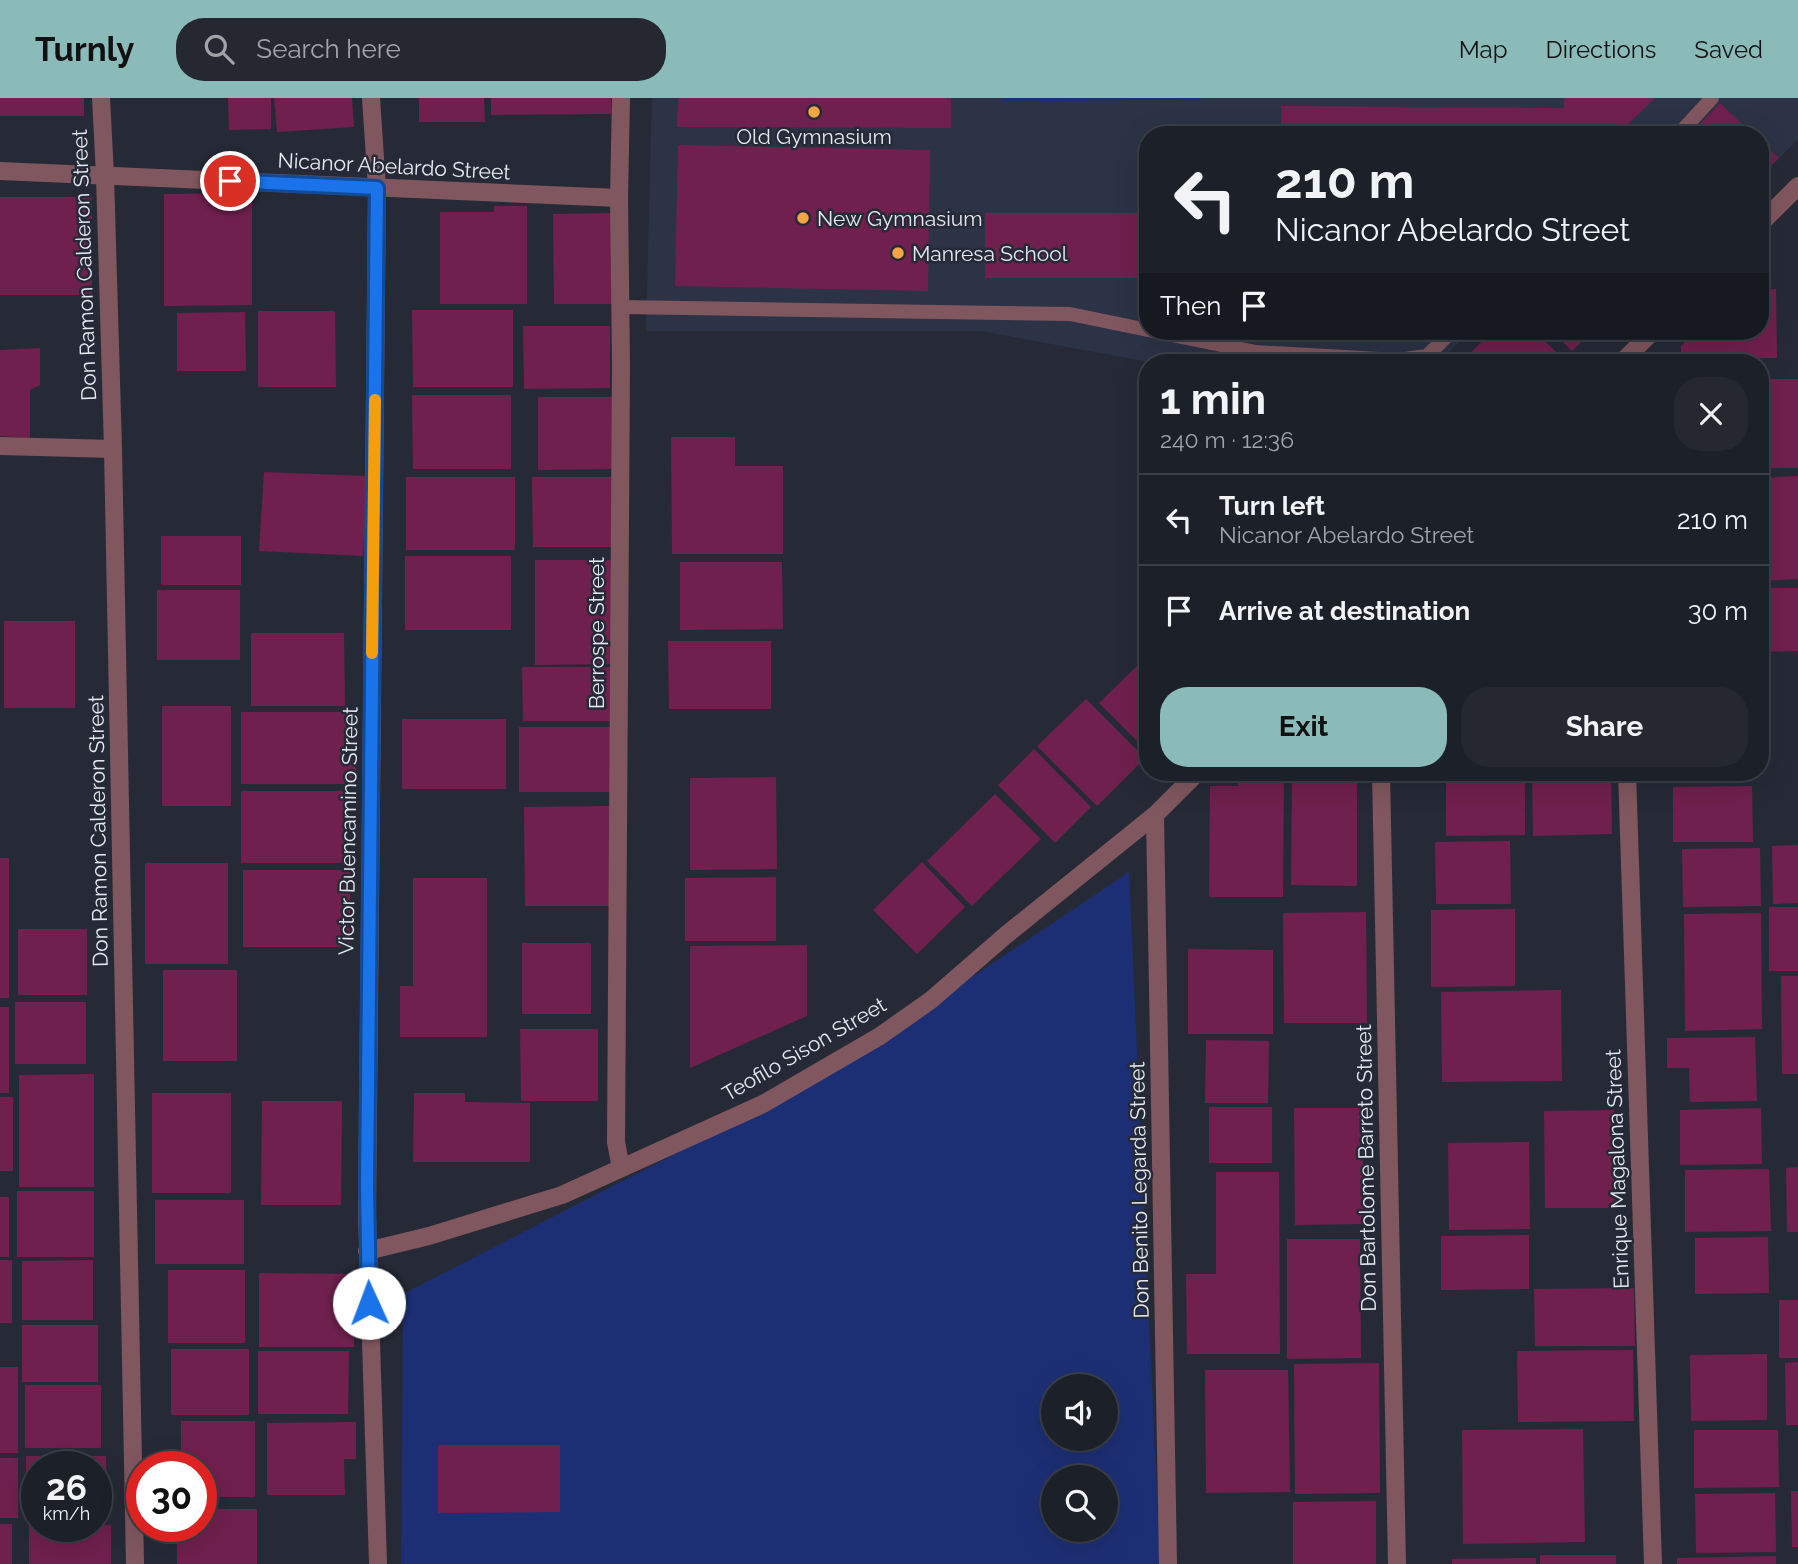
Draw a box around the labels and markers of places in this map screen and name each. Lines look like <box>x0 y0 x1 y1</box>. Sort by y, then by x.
marker: Old Gymnasium <box>806 104 822 120</box>
place label: Old Gymnasium <box>736 124 892 149</box>
pin <box>200 151 260 211</box>
place label: New Gymnasium <box>817 206 983 231</box>
marker: New Gymnasium <box>795 210 811 226</box>
place label: Manresa School <box>912 241 1068 266</box>
marker: Manresa School <box>890 245 906 261</box>

